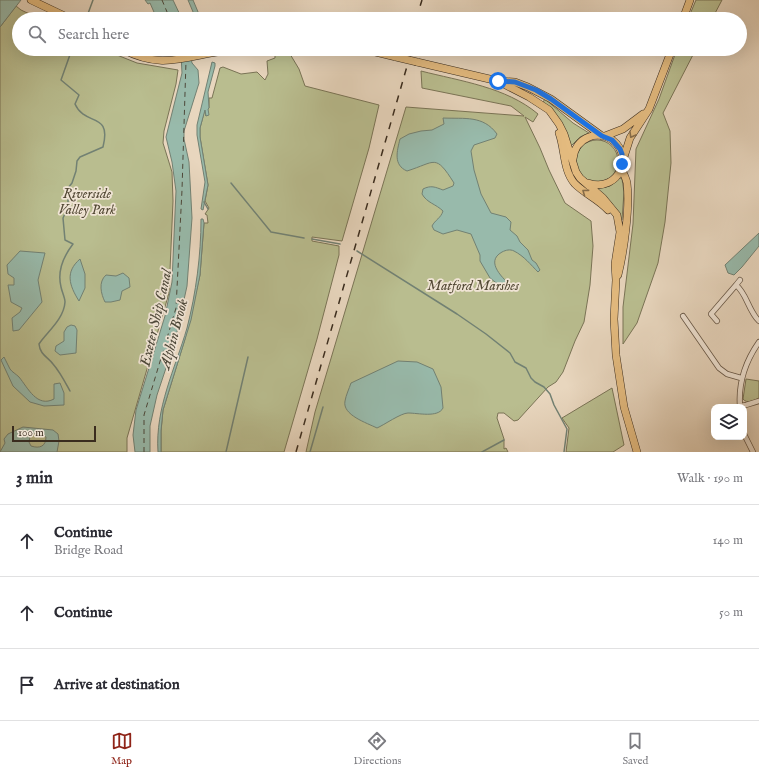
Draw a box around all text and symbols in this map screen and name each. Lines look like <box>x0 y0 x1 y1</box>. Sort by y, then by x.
search box <box>12 12 747 56</box>
icon: search <box>26 23 48 45</box>
text: Search here <box>58 25 129 44</box>
route start <box>489 72 507 90</box>
one-way arrow <box>630 131 637 138</box>
route end <box>613 155 631 173</box>
park label: Riverside Valley Park <box>58 185 116 219</box>
one-way arrow <box>583 190 590 197</box>
water label: Exeter Ship Canal <box>135 266 177 369</box>
park label: Matford Marshes <box>427 277 520 295</box>
water label: Alphin Brook <box>155 297 193 373</box>
map controls <box>711 404 747 440</box>
button: layers <box>711 404 747 440</box>
scale bar <box>12 424 96 443</box>
text: 100 m <box>18 426 44 440</box>
text: 3 min <box>16 468 53 489</box>
text: Walk · 190 m <box>677 470 743 487</box>
text: Continue <box>54 523 112 542</box>
icon: ahead <box>16 530 38 552</box>
text: 140 m <box>713 532 743 549</box>
text: Bridge Road <box>54 542 123 559</box>
icon: ahead <box>16 602 38 624</box>
text: Continue <box>54 603 112 622</box>
text: 50 m <box>719 604 743 621</box>
icon: arrive <box>16 674 38 696</box>
text: Arrive at destination <box>54 675 180 694</box>
tab: Map <box>111 730 133 768</box>
tab: Directions <box>354 730 401 768</box>
tab: Saved <box>622 730 648 768</box>

